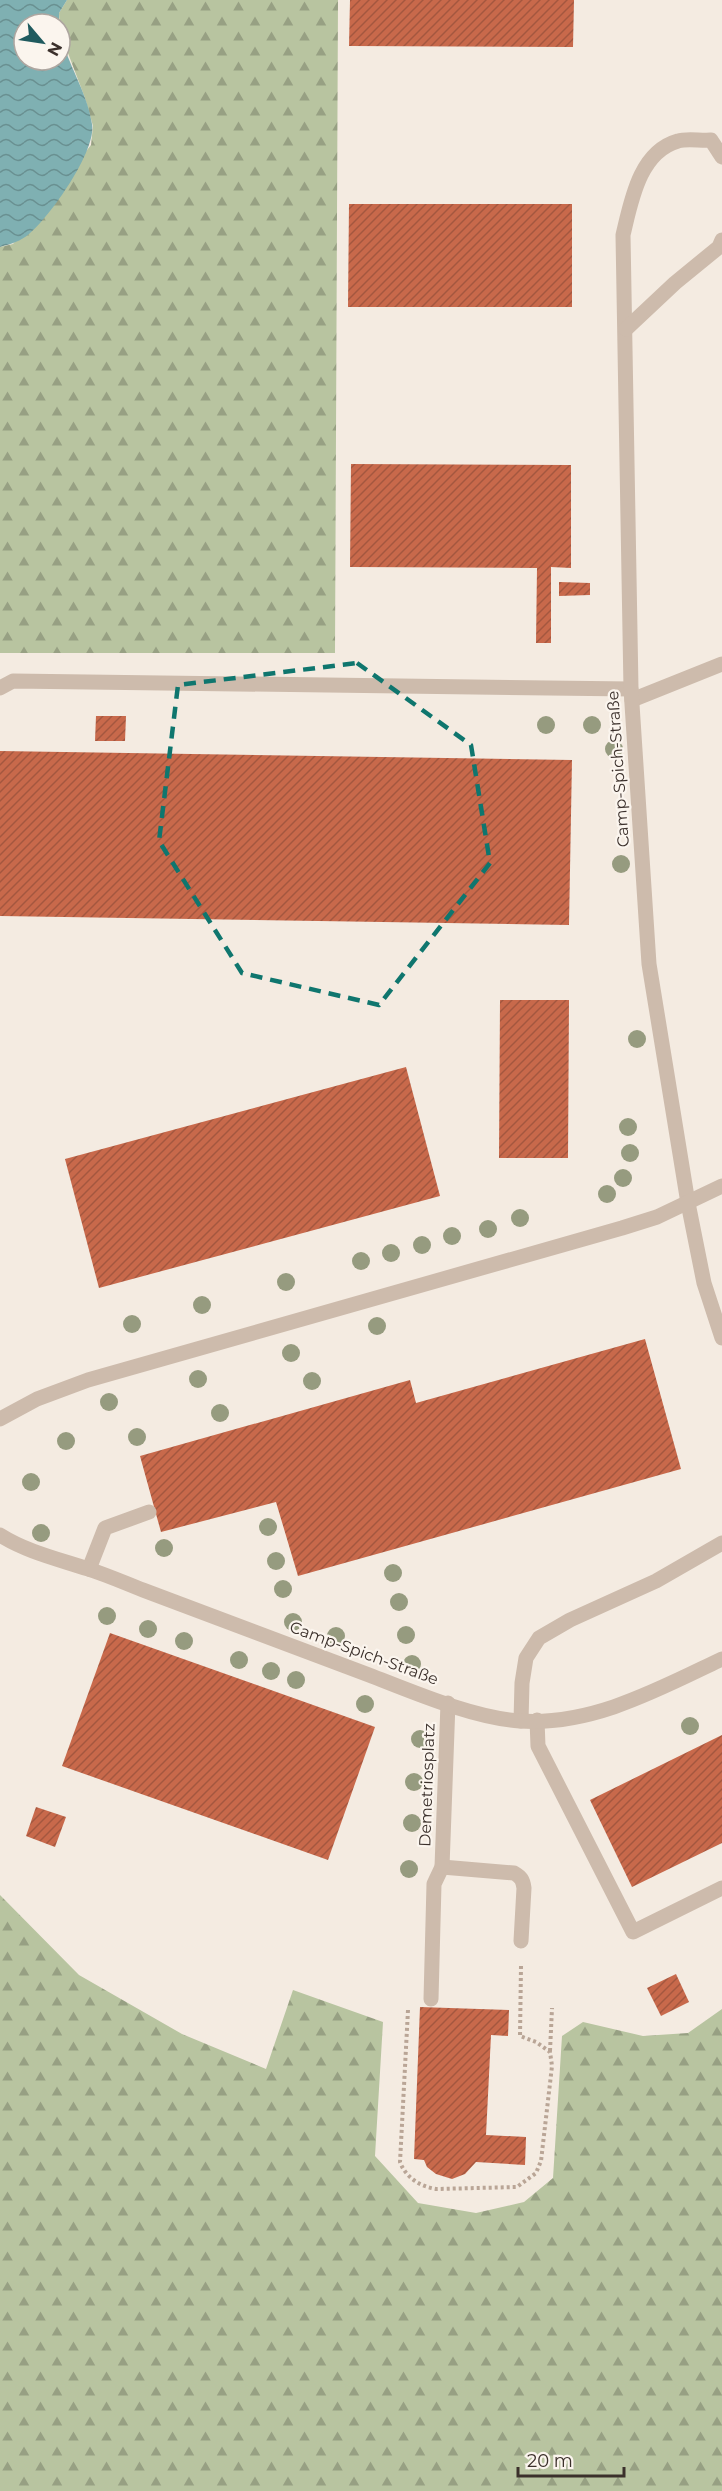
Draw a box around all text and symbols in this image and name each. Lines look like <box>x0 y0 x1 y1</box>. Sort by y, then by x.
north arrow <box>12 12 72 72</box>
text: N <box>43 39 66 59</box>
street label: Camp-Spich-Straße <box>603 690 633 848</box>
street label: Camp-Spich-Straße <box>287 1617 441 1689</box>
street label: Demetriosplatz <box>415 1723 439 1847</box>
scale bar <box>518 2440 624 2478</box>
text: 20 m <box>527 2450 573 2472</box>

